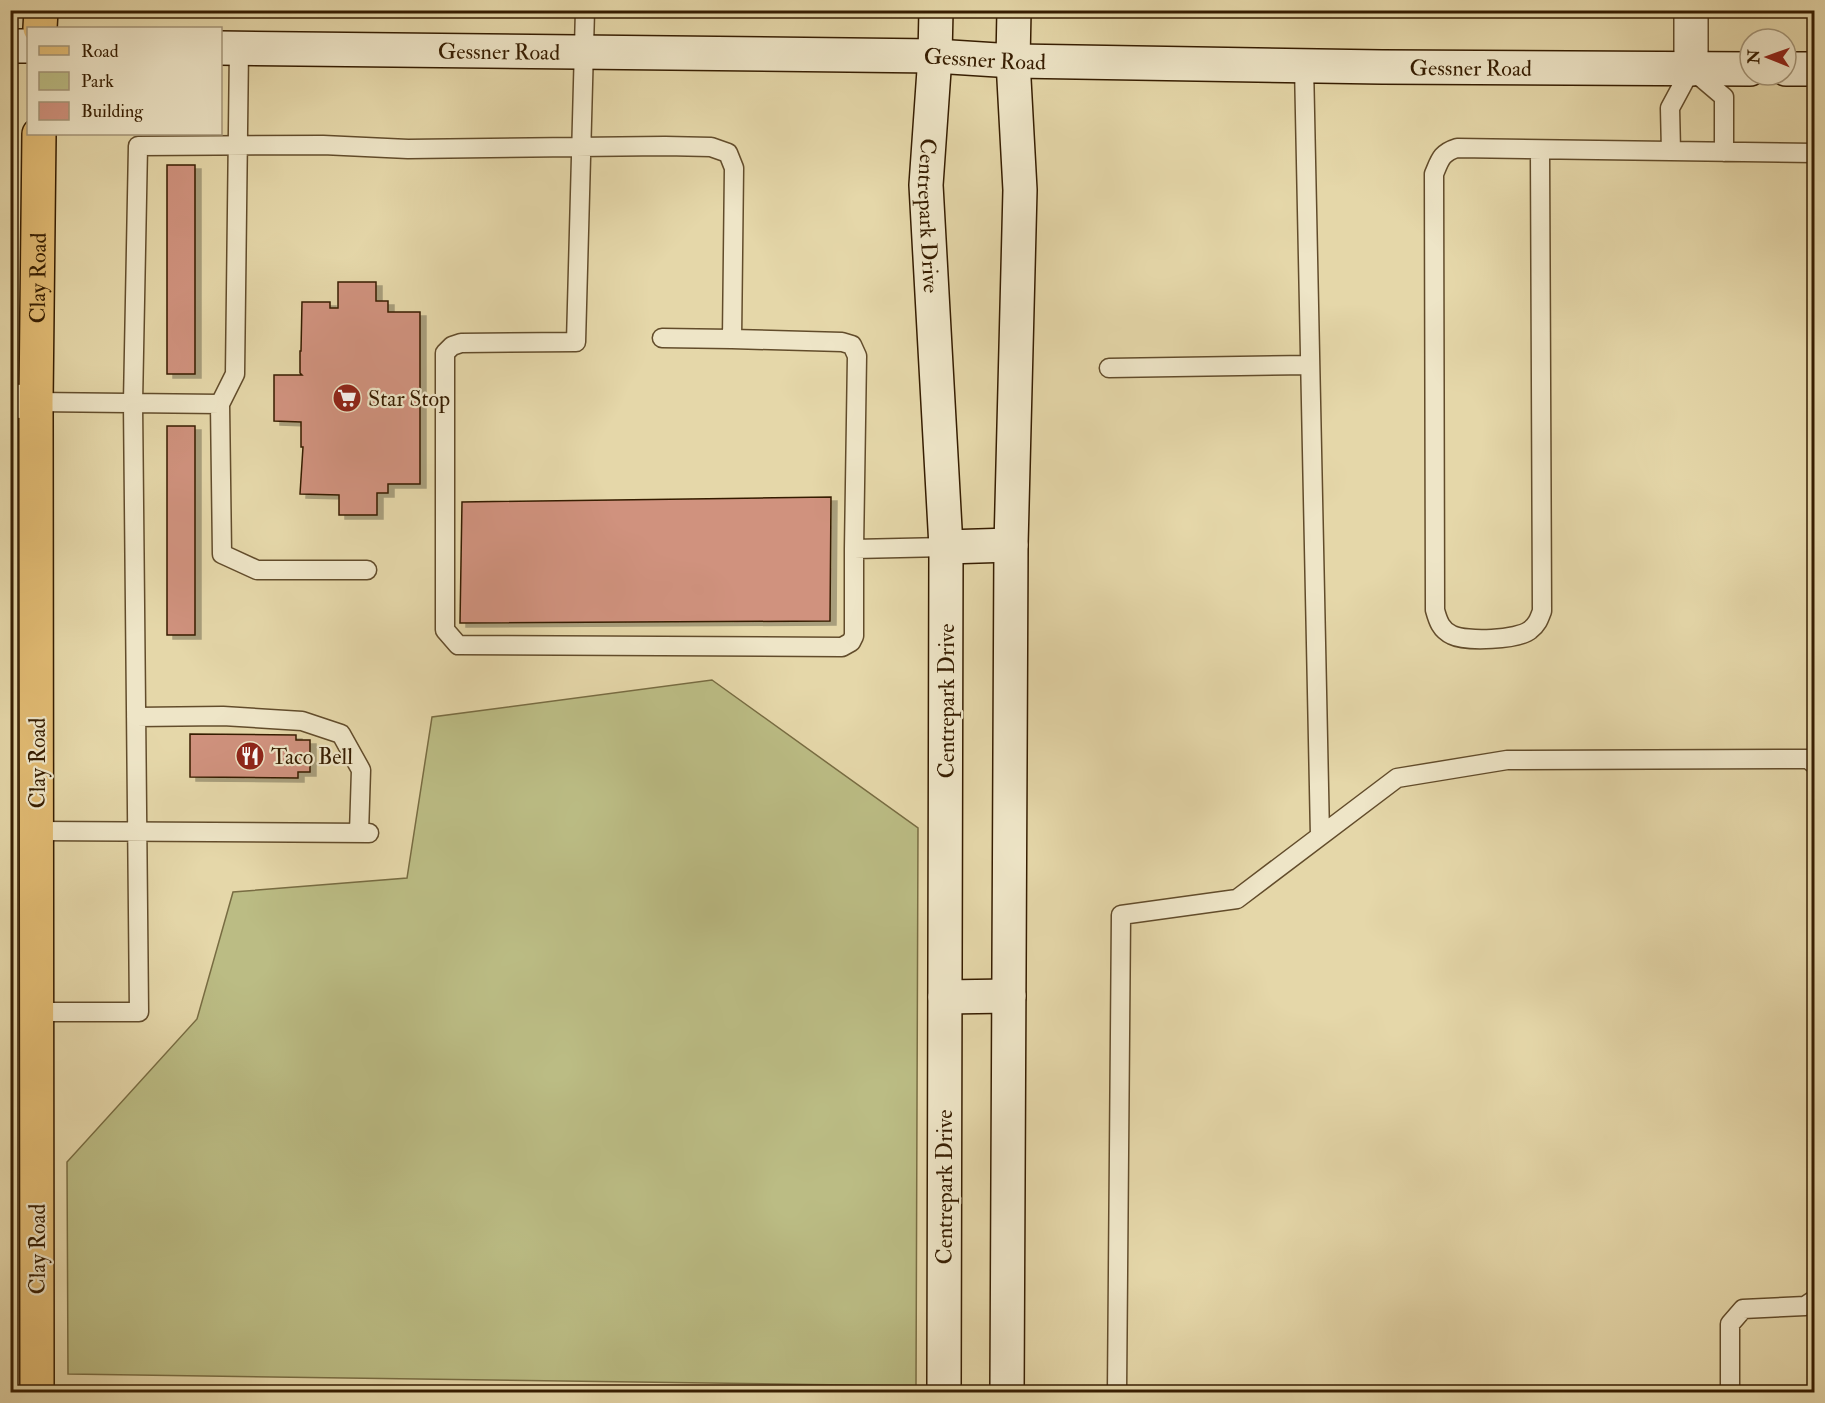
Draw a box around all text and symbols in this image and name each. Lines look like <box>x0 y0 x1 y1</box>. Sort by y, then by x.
legend <box>27 27 222 135</box>
north arrow <box>1738 27 1798 87</box>
street label: Gessner Road <box>438 37 560 67</box>
text: Road <box>81 40 119 63</box>
street label: Gessner Road <box>924 43 1046 77</box>
text: N <box>1744 49 1764 65</box>
street label: Gessner Road <box>1410 54 1532 83</box>
text: Park <box>81 70 114 93</box>
text: Building <box>81 100 144 123</box>
street label: Centrepark Drive <box>911 137 945 294</box>
street label: Clay Road <box>24 232 53 324</box>
supermarket icon: Star Stop <box>331 382 363 414</box>
place label: Star Stop <box>368 385 450 414</box>
street label: Centrepark Drive <box>933 624 962 778</box>
street label: Clay Road <box>24 717 52 808</box>
restaurant icon: Taco Bell <box>234 740 266 772</box>
place label: Taco Bell <box>271 743 353 771</box>
street label: Centrepark Drive <box>931 1110 960 1264</box>
street label: Clay Road <box>24 1203 52 1294</box>

